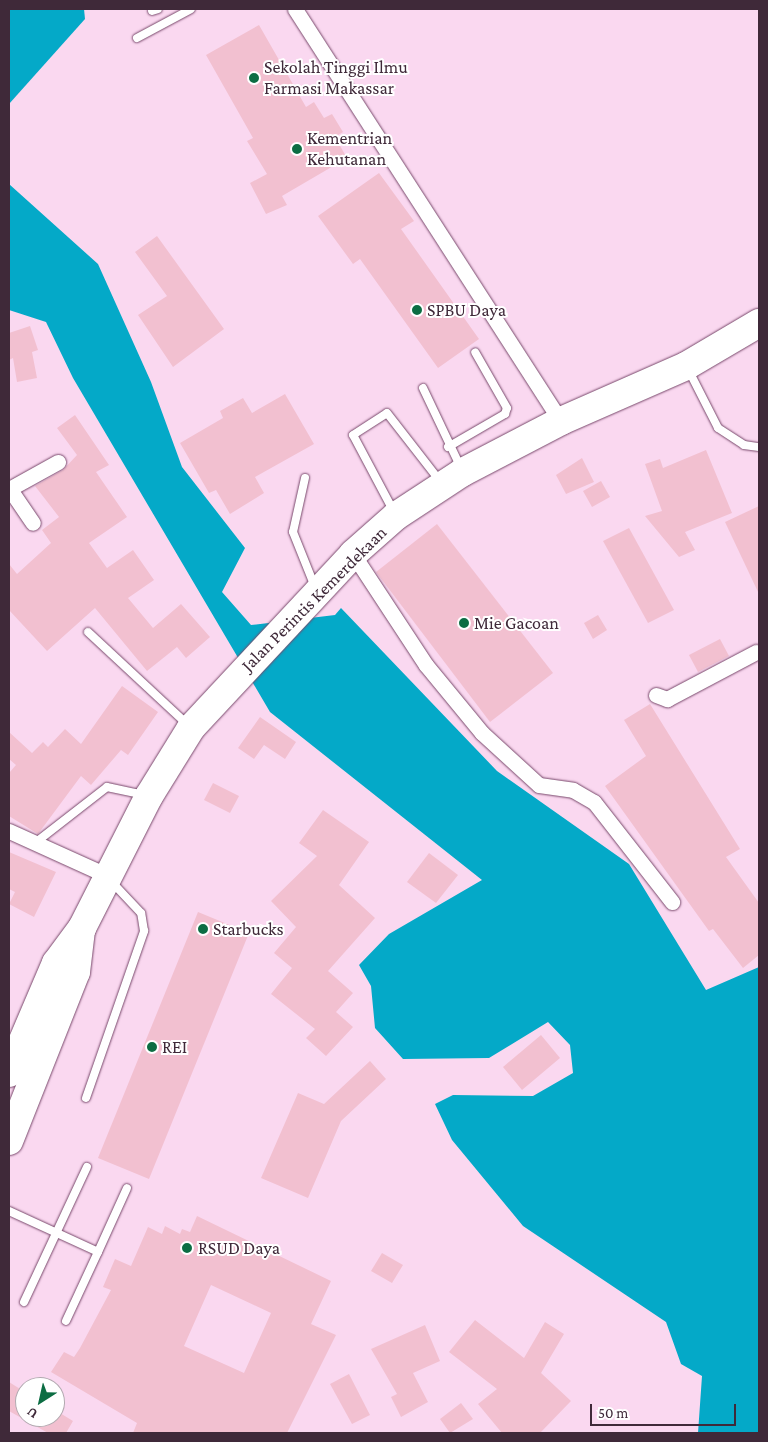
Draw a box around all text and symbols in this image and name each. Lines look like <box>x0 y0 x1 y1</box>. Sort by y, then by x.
place label: Sekolah Tinggi Ilmu Farmasi Makassar <box>264 57 408 100</box>
marker: Sekolah Tinggi Ilmu Farmasi Makassar <box>248 72 260 84</box>
place label: Kementrian Kehutanan <box>307 128 392 170</box>
marker: Kementrian Kehutanan <box>291 143 303 155</box>
place label: SPBU Daya <box>427 299 506 321</box>
marker: SPBU Daya <box>411 304 423 316</box>
street label: Jalan Perintis Kemerdekaan <box>237 522 391 676</box>
place label: Mie Gacoan <box>474 612 559 634</box>
marker: Mie Gacoan <box>458 617 470 629</box>
place label: Starbucks <box>213 918 284 940</box>
marker: Starbucks <box>197 923 209 935</box>
place label: REI <box>162 1036 187 1058</box>
marker: REI <box>146 1041 158 1053</box>
place label: RSUD Daya <box>198 1237 280 1259</box>
marker: RSUD Daya <box>180 1241 194 1255</box>
north arrow <box>15 1377 65 1427</box>
scale bar <box>593 1394 739 1426</box>
text: U <box>23 1404 40 1423</box>
text: 50 m <box>598 1405 628 1421</box>

